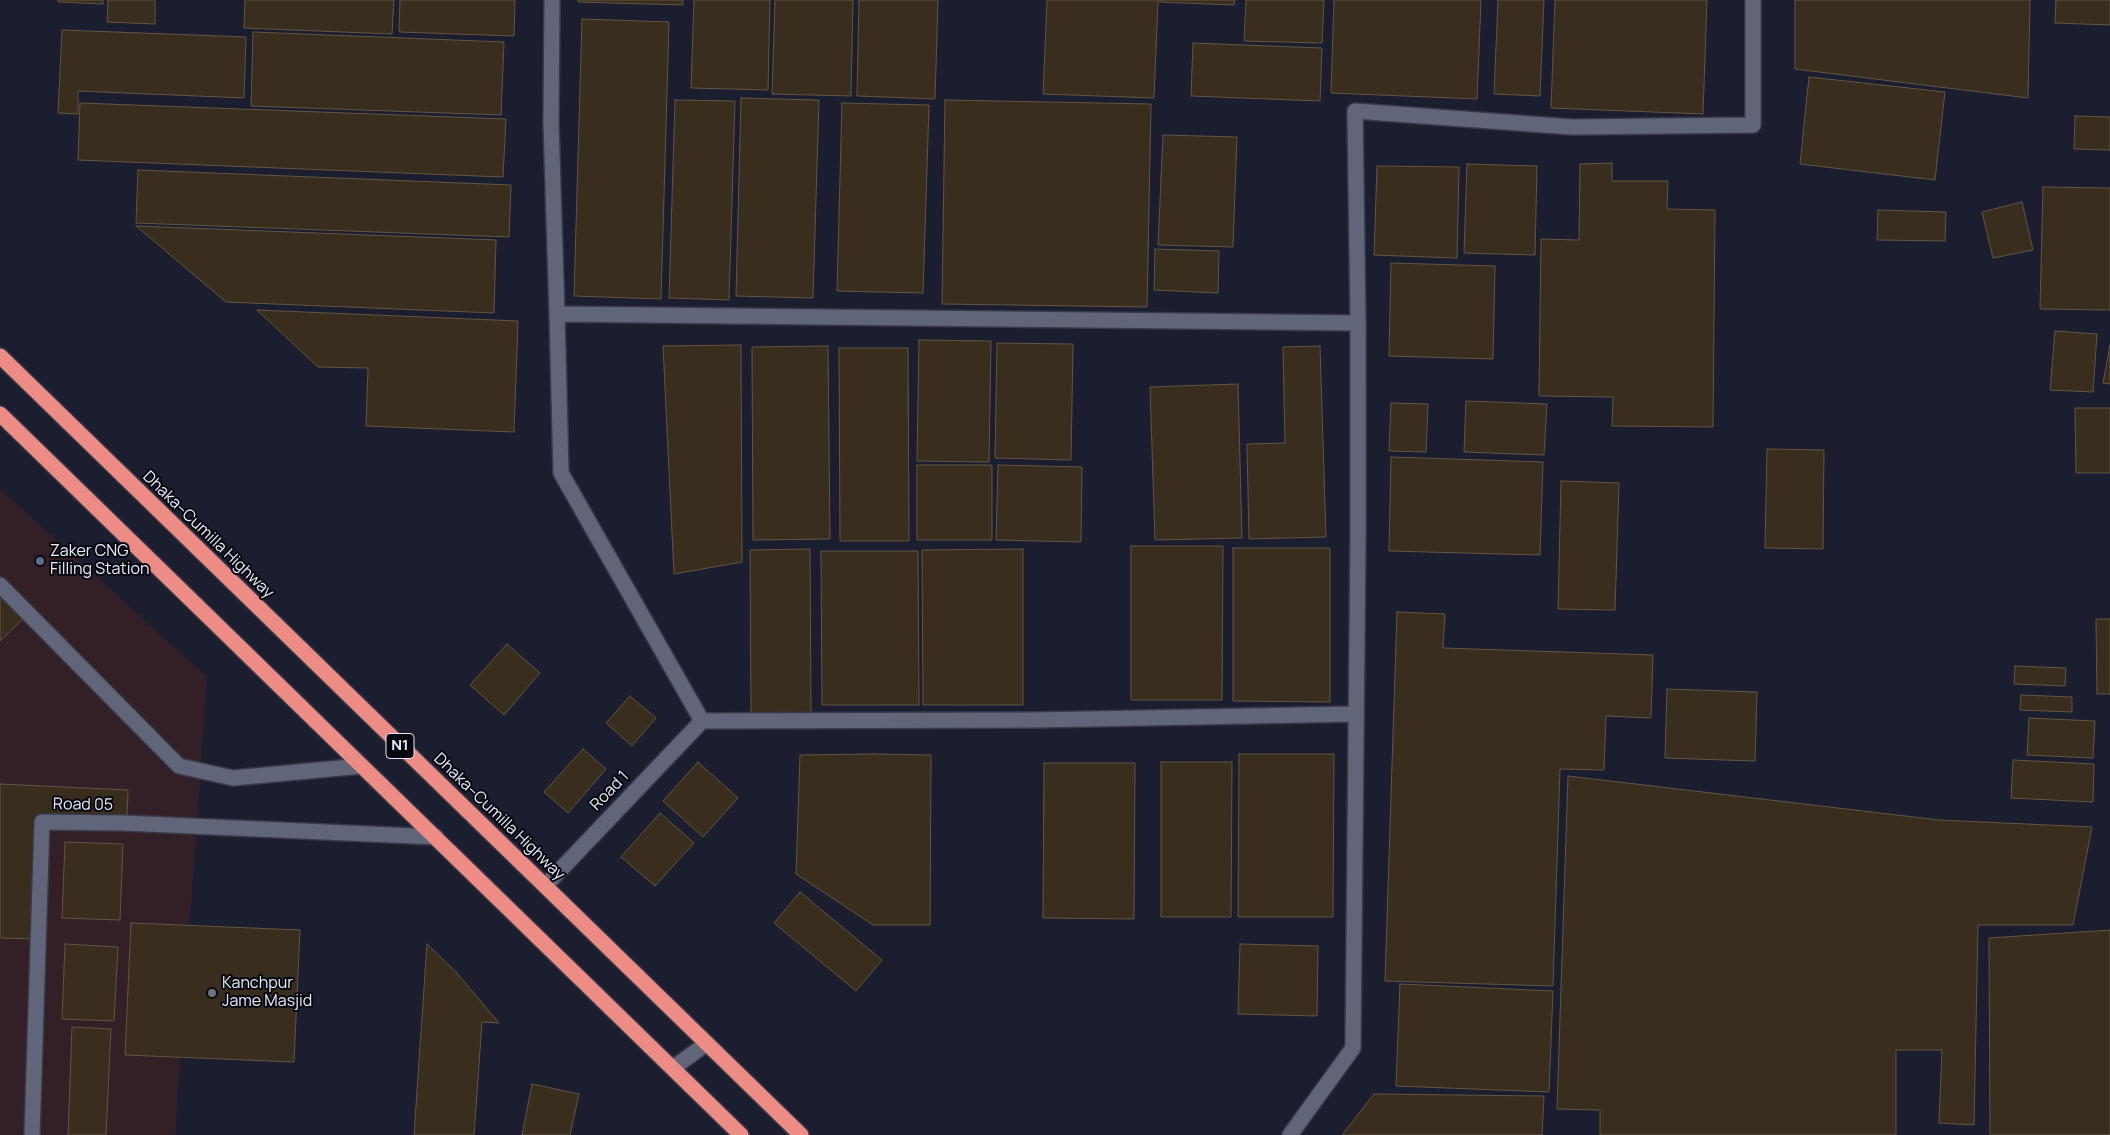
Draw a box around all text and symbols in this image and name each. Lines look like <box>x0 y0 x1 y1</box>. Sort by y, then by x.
street label: Dhaka–Cumilla Highway <box>138 467 278 603</box>
place label: Zaker CNG Filling Station <box>50 542 149 580</box>
marker: Zaker CNG Filling Station <box>34 555 46 567</box>
road number: N1 <box>386 734 414 758</box>
street label: Dhaka–Cumilla Highway <box>429 749 569 885</box>
street label: Road 1 <box>587 767 633 815</box>
street label: Road 05 <box>53 795 113 815</box>
place label: Kanchpur Jame Masjid <box>222 974 312 1012</box>
marker: Kanchpur Jame Masjid <box>206 987 218 999</box>

